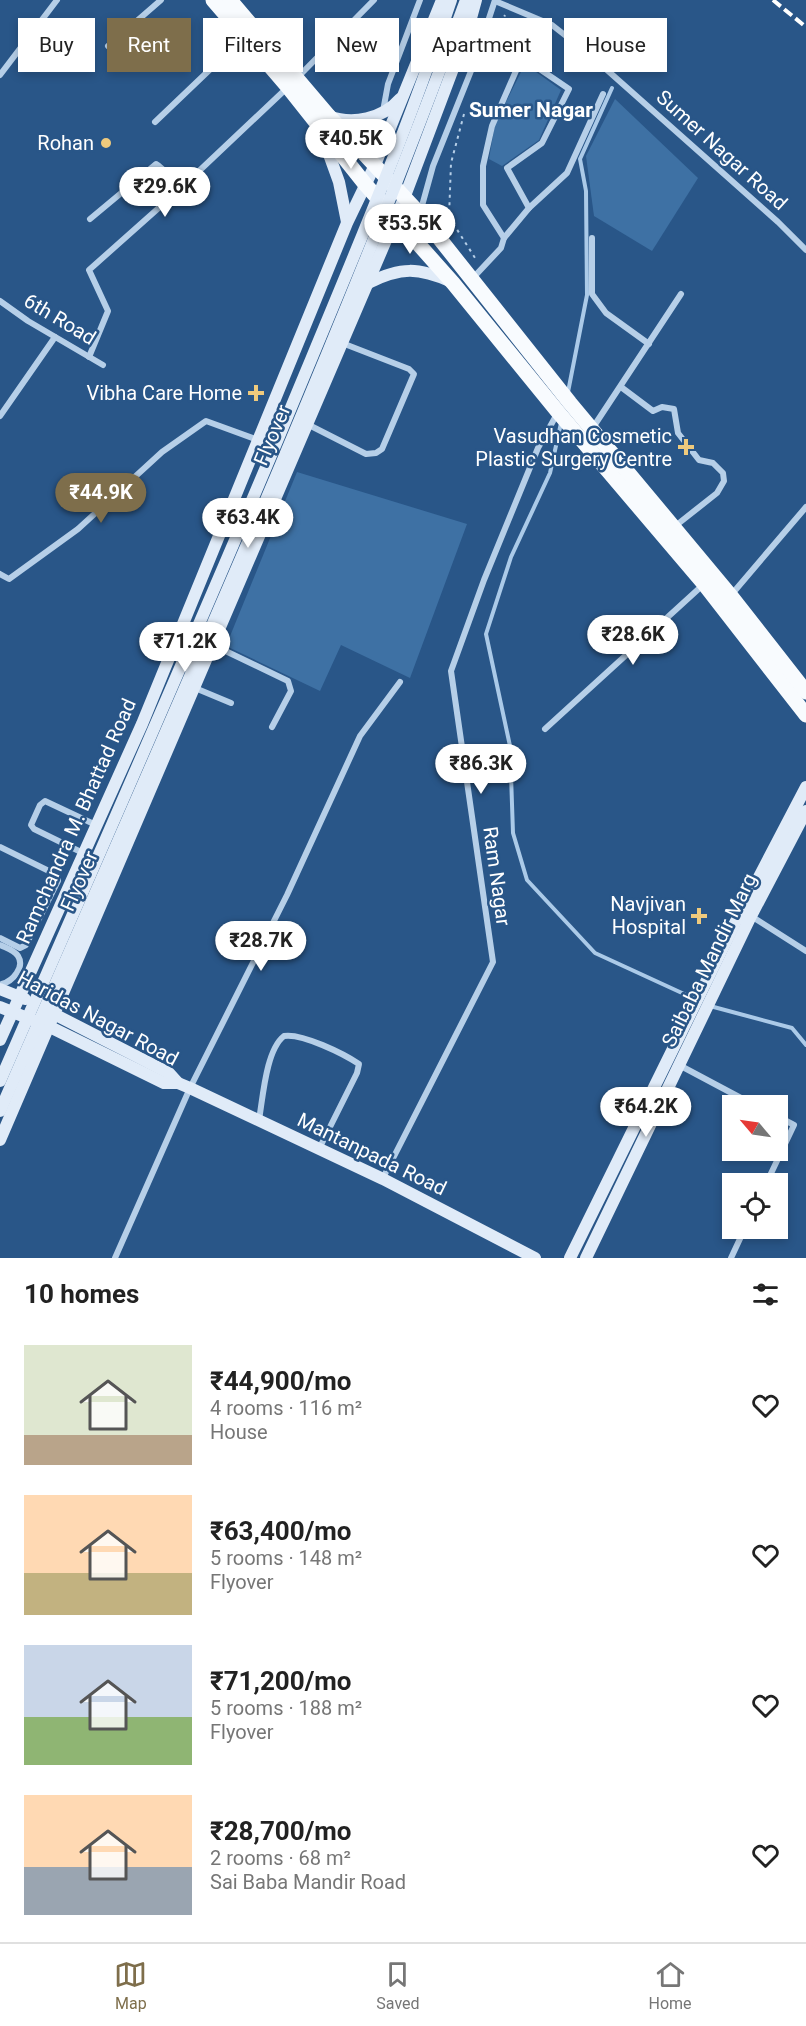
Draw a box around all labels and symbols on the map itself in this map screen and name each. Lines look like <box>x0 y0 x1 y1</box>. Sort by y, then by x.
street label: Sumer Nagar Road <box>652 85 792 215</box>
district label: Sumer Nagar <box>469 98 593 122</box>
pin: ₹40.5K <box>302 119 400 170</box>
place label: Rohan <box>37 131 94 155</box>
marker: Rohan <box>99 136 113 150</box>
pin: ₹29.6K <box>116 167 214 218</box>
pin: ₹53.5K <box>361 204 459 255</box>
street label: 6th Road <box>20 288 100 350</box>
place label: Vibha Care Home <box>86 381 242 405</box>
marker: Vibha Care Home <box>247 384 265 402</box>
street label: Flyover <box>249 401 296 469</box>
place label: Vasudhan Cosmetic Plastic Surgery Centre <box>475 424 672 471</box>
marker: Vasudhan Cosmetic Plastic Surgery Centre <box>677 438 695 456</box>
pin: ₹44.9K <box>52 473 150 524</box>
pin: ₹63.4K <box>199 498 297 549</box>
pin: ₹28.6K <box>584 615 682 666</box>
pin: ₹71.2K <box>136 622 234 673</box>
street label: Ramchandra M. Bhattad Road <box>11 695 141 947</box>
pin: ₹86.3K <box>432 744 530 795</box>
street label: Ram Nagar <box>478 825 516 927</box>
street label: Flyover <box>55 847 103 915</box>
street label: Saibaba Mandir Marg <box>657 869 761 1051</box>
place label: Navjivan Hospital <box>610 892 686 939</box>
marker: Navjivan Hospital <box>690 907 708 925</box>
pin: ₹28.7K <box>212 921 310 972</box>
street label: Haridas Nagar Road <box>13 965 183 1071</box>
pin: ₹64.2K <box>597 1087 695 1138</box>
north arrow <box>722 1095 788 1161</box>
street label: Mantanpada Road <box>294 1107 450 1201</box>

